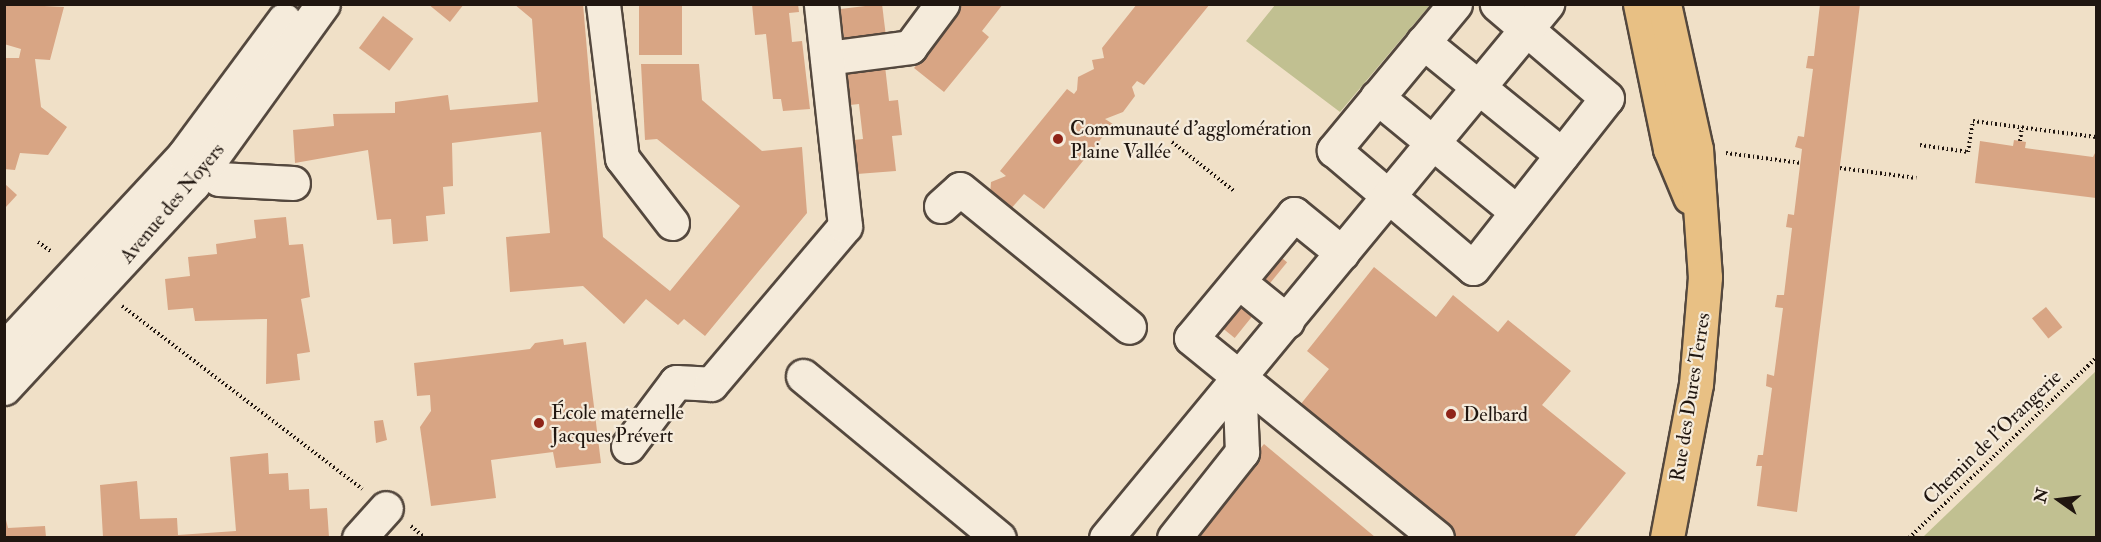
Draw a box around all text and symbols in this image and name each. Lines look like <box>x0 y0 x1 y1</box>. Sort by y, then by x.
place label: Communauté d'agglomération Plaine Vallée <box>1070 116 1312 163</box>
marker: Communauté d'agglomération Plaine Vallée <box>1051 132 1065 146</box>
street label: Avenue des Noyers <box>115 138 229 268</box>
street label: Rue des Dures Terres <box>1665 311 1715 483</box>
street label: Chemin de l'Orangerie <box>1918 365 2066 509</box>
place label: École maternelle Jacques Prévert <box>551 400 684 447</box>
place label: Delbard <box>1463 402 1528 426</box>
marker: Delbard <box>1444 407 1458 421</box>
marker: École maternelle Jacques Prévert <box>532 416 546 430</box>
north arrow <box>2029 470 2089 530</box>
text: N <box>2030 486 2053 505</box>

